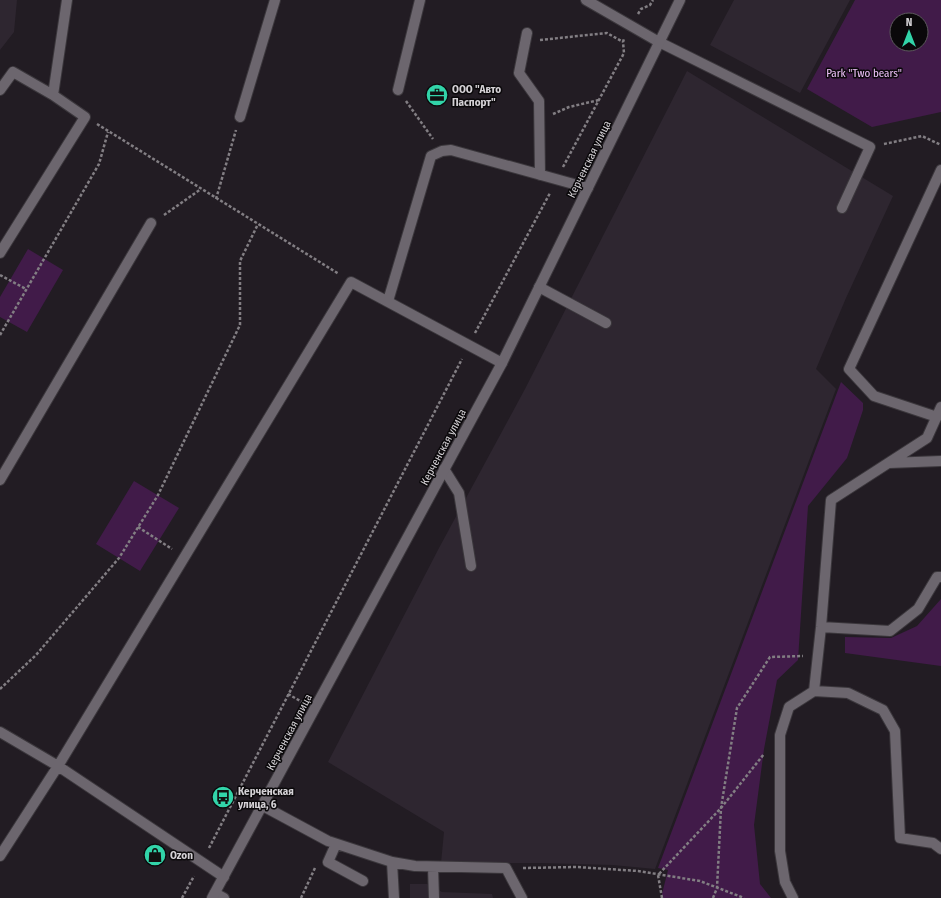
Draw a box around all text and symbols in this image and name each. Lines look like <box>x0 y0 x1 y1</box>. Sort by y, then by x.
north arrow <box>889 12 929 52</box>
text: N <box>906 16 912 29</box>
park label: Park "Two bears" <box>826 67 902 80</box>
office icon: ООО "Авто Паспорт" <box>424 82 450 108</box>
place label: ООО "Авто Паспорт" <box>452 83 501 109</box>
street label: Керченская улица <box>565 118 614 200</box>
street label: Керченская улица <box>418 407 469 488</box>
street label: Керченская улица <box>264 692 315 773</box>
bus stop icon: Керченская улица, 6 <box>210 784 236 810</box>
place label: Керченская улица, 6 <box>237 785 294 811</box>
shop icon: Ozon <box>142 842 168 868</box>
place label: Ozon <box>170 849 193 862</box>

